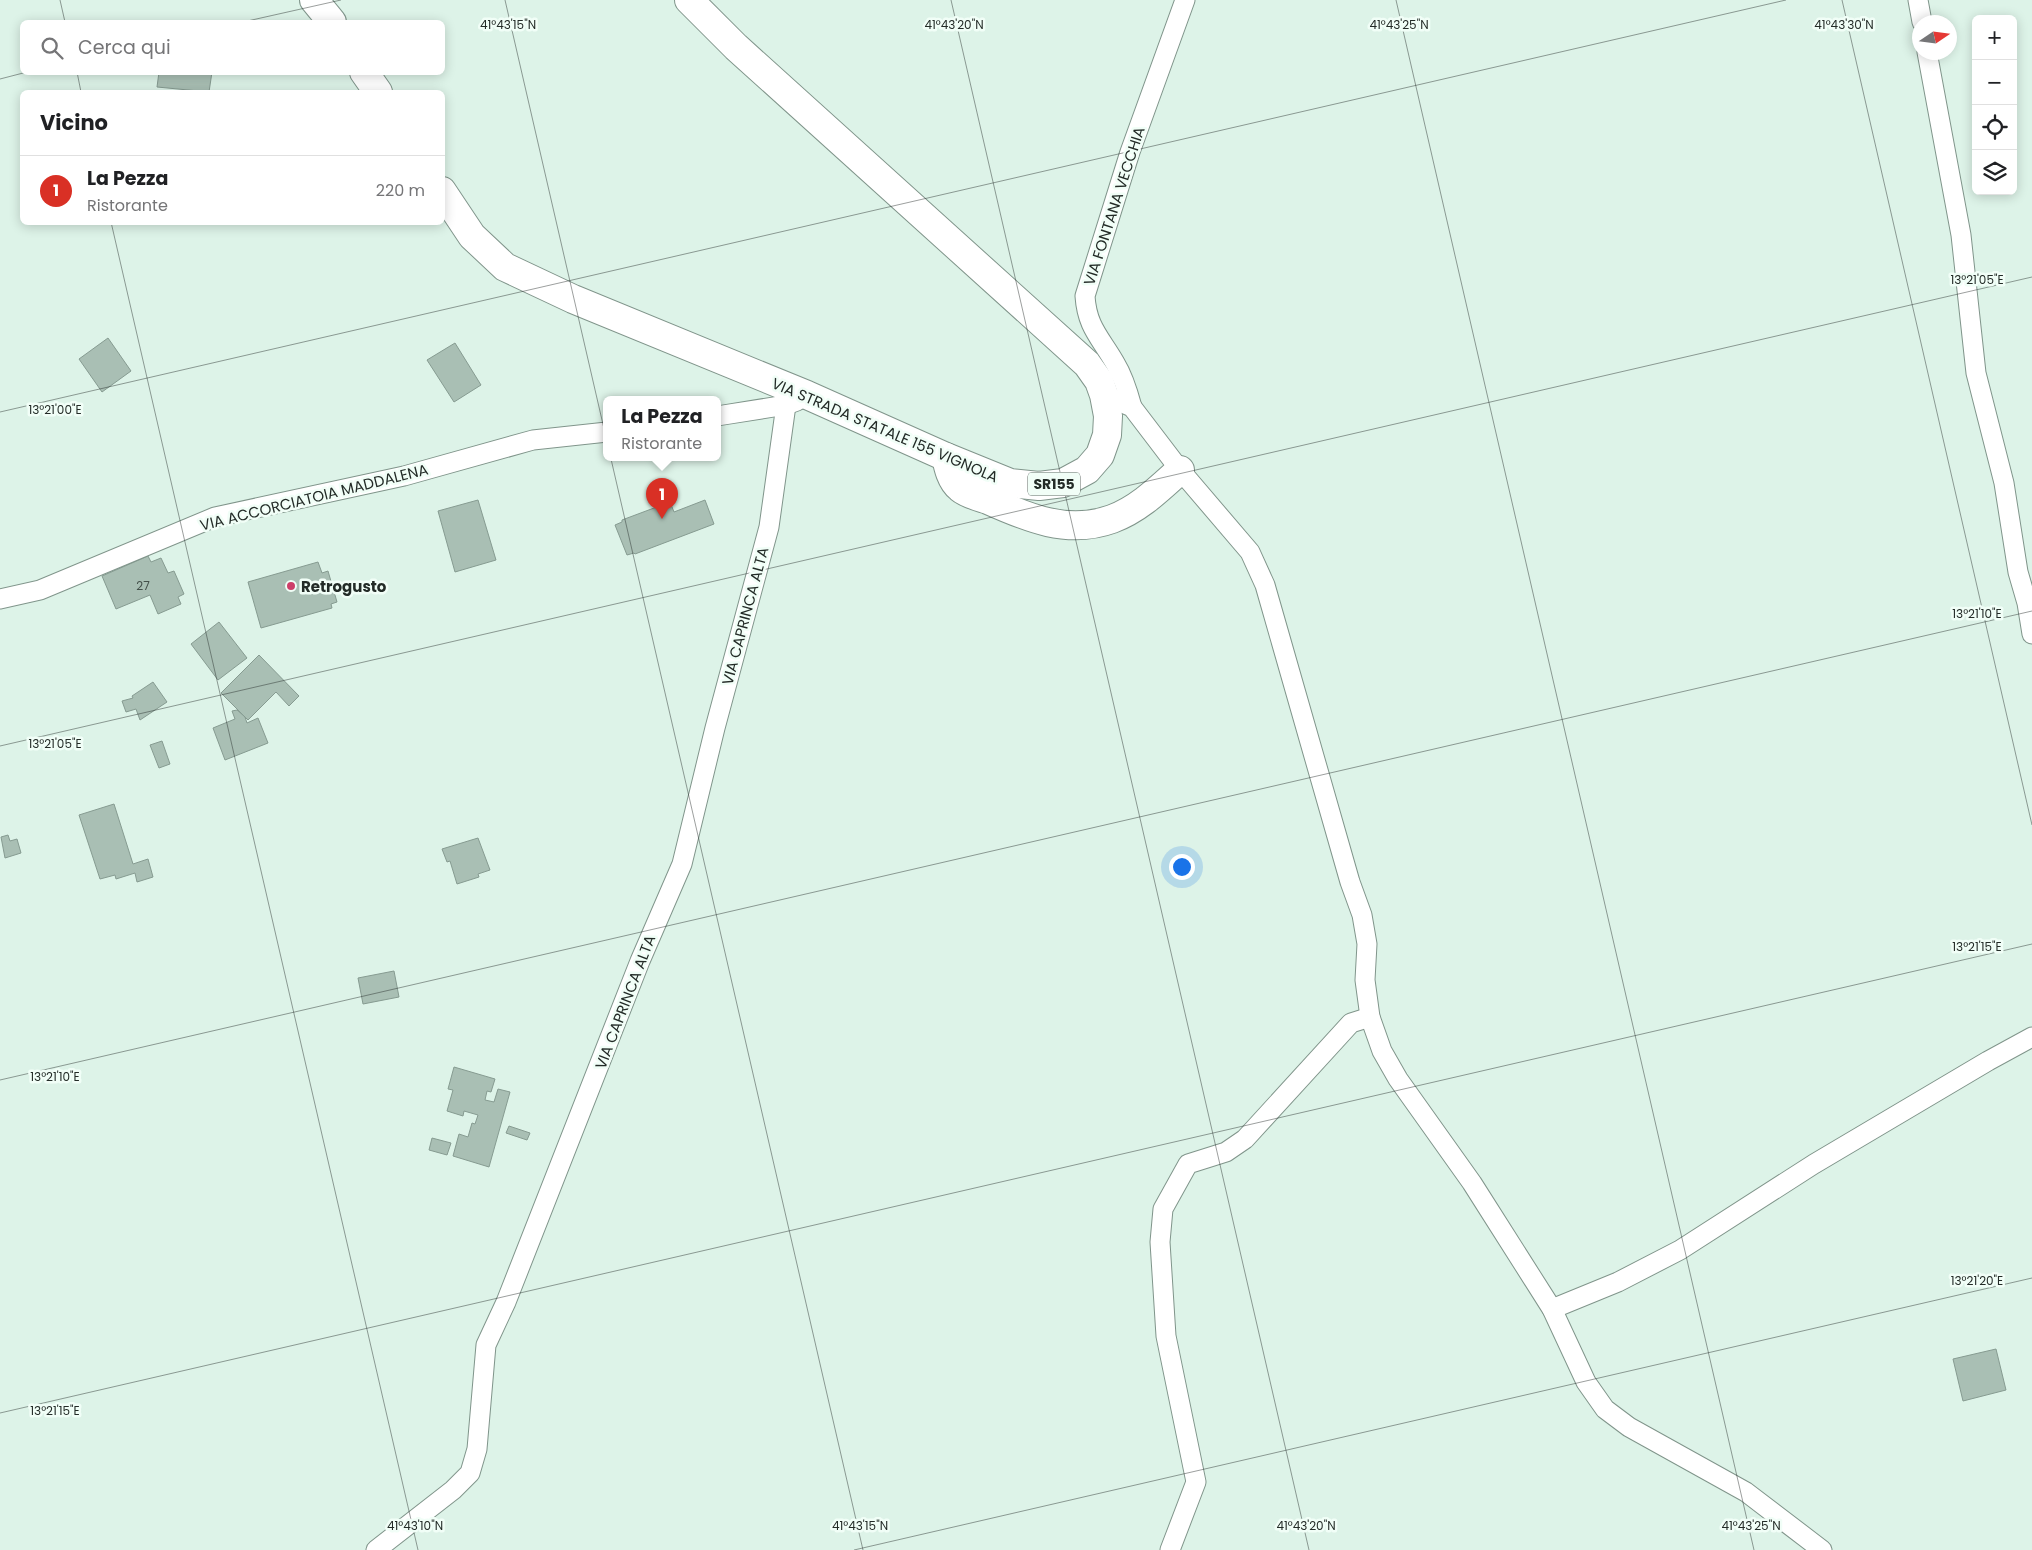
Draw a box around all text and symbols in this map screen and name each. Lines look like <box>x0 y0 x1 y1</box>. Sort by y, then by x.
north arrow <box>1912 15 1957 60</box>
map controls <box>1972 15 2017 195</box>
button: + <box>1972 15 2017 60</box>
text: 41°43'15"N <box>480 16 536 33</box>
text: 41°43'20"N <box>924 16 984 33</box>
text: 41°43'25"N <box>1369 16 1429 33</box>
text: 41°43'30"N <box>1814 16 1874 33</box>
search box <box>20 20 445 75</box>
icon: search <box>38 34 66 62</box>
text: Cerca qui <box>78 34 171 61</box>
button: − <box>1972 60 2017 105</box>
button: locate <box>1972 105 2017 150</box>
text: Vicino <box>40 108 108 137</box>
street label: VIA FONTANA VECCHIA <box>1078 124 1150 288</box>
button: layers <box>1972 150 2017 195</box>
text: La Pezza <box>87 165 168 192</box>
text: 1 <box>53 179 59 202</box>
text: 220 m <box>376 179 425 202</box>
text: Ristorante <box>87 194 168 217</box>
text: 13°21'05"E <box>1950 271 2004 288</box>
street label: VIA STRADA STATALE 155 VIGNOLA <box>768 373 1002 487</box>
popup <box>603 396 721 461</box>
text: 13°21'00"E <box>28 401 82 418</box>
text: La Pezza <box>621 403 703 430</box>
text: Ristorante <box>621 432 702 455</box>
street label: VIA ACCORCIATOIA MADDALENA <box>198 458 430 536</box>
road number: SR155 <box>1028 472 1080 496</box>
pin: 1 <box>646 478 678 519</box>
street label: VIA CAPRINCA ALTA <box>716 545 774 687</box>
place label: Retrogusto <box>301 576 387 597</box>
house number: 27 <box>136 577 150 594</box>
marker: Retrogusto <box>285 580 297 592</box>
text: 13°21'10"E <box>1952 605 2002 622</box>
text: 13°21'05"E <box>28 735 82 752</box>
your location <box>1169 854 1195 880</box>
street label: VIA CAPRINCA ALTA <box>590 932 660 1072</box>
text: 13°21'15"E <box>1952 938 2002 955</box>
text: 13°21'10"E <box>30 1068 80 1085</box>
text: 13°21'20"E <box>1951 1272 2003 1289</box>
text: 13°21'15"E <box>30 1402 80 1419</box>
text: 41°43'10"N <box>387 1517 443 1534</box>
text: 41°43'15"N <box>832 1517 888 1534</box>
text: 41°43'20"N <box>1276 1517 1336 1534</box>
text: 41°43'25"N <box>1721 1517 1781 1534</box>

